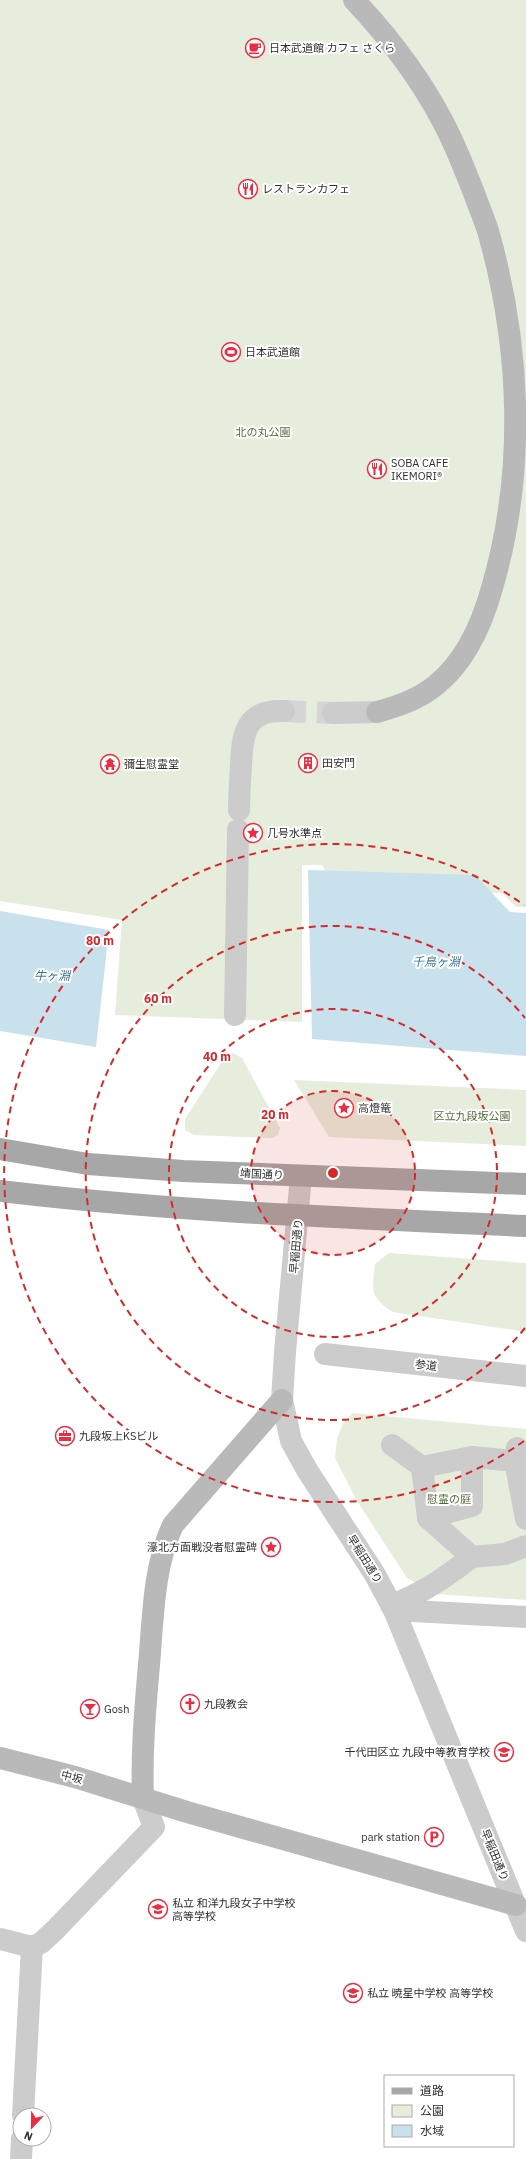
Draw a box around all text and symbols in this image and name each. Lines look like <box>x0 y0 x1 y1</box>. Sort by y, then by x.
cafe icon: 日本武道館 カフェ さくら <box>244 37 266 59</box>
place label: 日本武道館 カフェ さくら <box>269 41 395 55</box>
restaurant icon: レストランカフェ <box>237 178 259 200</box>
place label: レストランカフェ <box>262 182 350 196</box>
sports icon: 日本武道館 <box>220 341 242 363</box>
place label: 日本武道館 <box>245 345 300 359</box>
park label: 北の丸公園 <box>236 425 291 439</box>
place label: SOBA CAFE IKEMORI® <box>391 456 448 483</box>
restaurant icon: SOBA CAFE IKEMORI® <box>366 458 388 480</box>
building icon: 田安門 <box>297 752 319 774</box>
temple icon: 彌生慰霊堂 <box>99 753 121 775</box>
place label: 田安門 <box>322 756 355 770</box>
place label: 彌生慰霊堂 <box>124 757 179 771</box>
place icon: 几号水準点 <box>242 822 264 844</box>
place label: 几号水準点 <box>267 826 322 840</box>
text: 80 m <box>86 933 114 948</box>
water label: 千鳥ヶ淵 <box>412 954 462 969</box>
water label: 牛ヶ淵 <box>34 968 72 983</box>
text: 60 m <box>144 991 172 1006</box>
text: 40 m <box>203 1049 231 1064</box>
place icon: 高燈篭 <box>333 1097 355 1119</box>
place label: 高燈篭 <box>358 1101 391 1115</box>
text: 20 m <box>261 1107 289 1122</box>
park label: 区立九段坂公園 <box>434 1109 511 1123</box>
street label: 靖国通り <box>240 1166 284 1182</box>
centre of rings <box>326 1166 340 1180</box>
street label: 早稲田通り <box>287 1218 305 1274</box>
street label: 参道 <box>414 1357 438 1373</box>
office icon: 九段坂上KSビル <box>54 1425 76 1447</box>
place label: 九段坂上KSビル <box>79 1429 158 1443</box>
park label: 慰霊の庭 <box>427 1492 471 1506</box>
street label: 早稲田通り <box>344 1532 386 1586</box>
place icon: 濠北方面戦没者慰霊碑 <box>260 1536 282 1558</box>
place label: 濠北方面戦没者慰霊碑 <box>147 1540 257 1554</box>
church icon: 九段教会 <box>179 1693 201 1715</box>
place label: 九段教会 <box>204 1697 248 1711</box>
bar icon: Gosh <box>79 1698 101 1720</box>
place label: Gosh <box>104 1702 129 1716</box>
school or university icon: 千代田区立 九段中等教育学校 <box>493 1741 515 1763</box>
place label: 千代田区立 九段中等教育学校 <box>344 1745 490 1759</box>
street label: 中坂 <box>60 1767 84 1787</box>
parking icon: park station <box>423 1826 445 1848</box>
street label: 早稲田通り <box>478 1827 512 1883</box>
place label: park station <box>361 1830 420 1844</box>
place label: 私立 和洋九段女子中学校 高等学校 <box>172 1896 296 1923</box>
school or university icon: 私立 和洋九段女子中学校 高等学校 <box>147 1898 169 1920</box>
school or university icon: 私立 暁星中学校 高等学校 <box>342 1982 364 2004</box>
place label: 私立 暁星中学校 高等学校 <box>367 1986 493 2000</box>
legend <box>384 2075 514 2147</box>
text: 道路 <box>420 2083 444 2098</box>
text: 公園 <box>420 2103 444 2118</box>
north arrow <box>12 2107 52 2147</box>
text: 水域 <box>420 2123 444 2138</box>
text: N <box>22 2128 35 2144</box>

